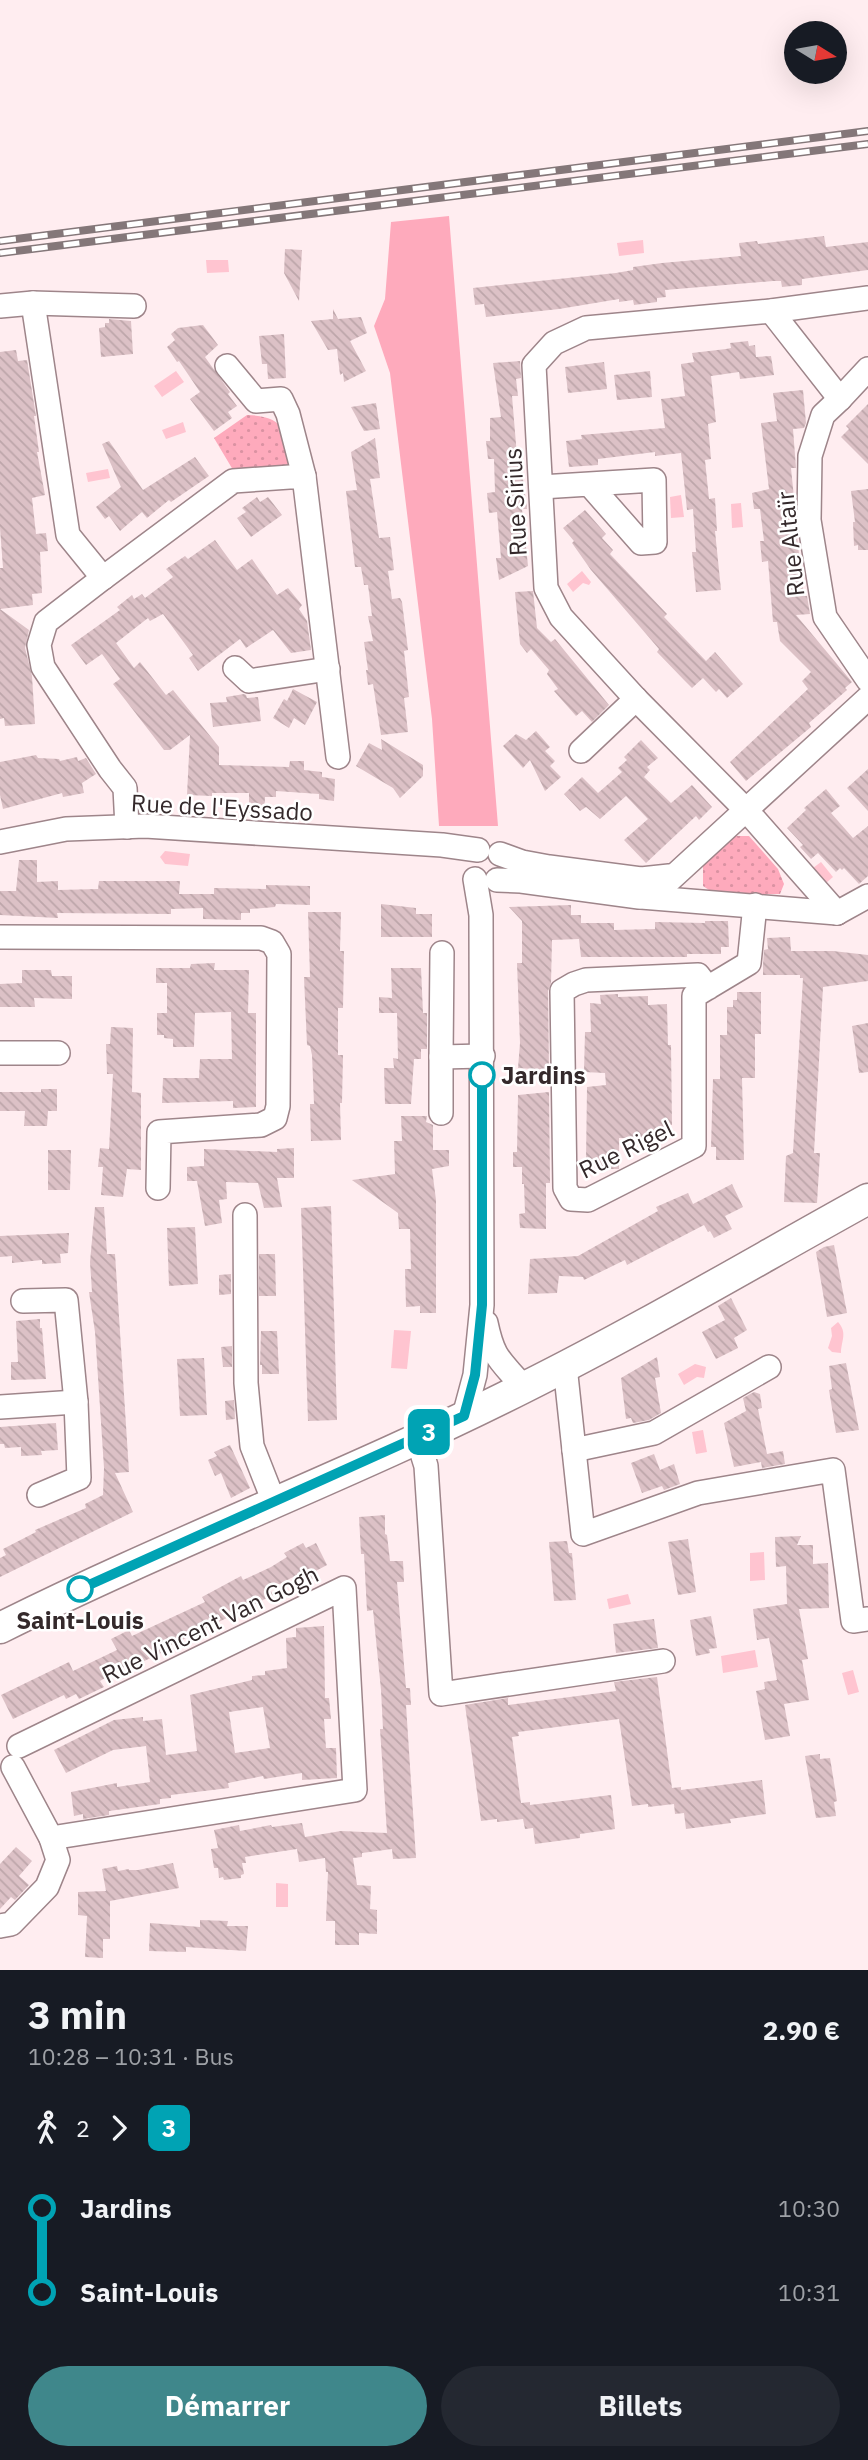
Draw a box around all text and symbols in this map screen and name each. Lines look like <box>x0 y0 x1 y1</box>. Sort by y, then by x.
north arrow <box>784 21 847 84</box>
map controls <box>784 21 847 84</box>
street label: Rue Sirius <box>496 447 534 557</box>
street label: Rue Altaïr <box>769 490 811 598</box>
street label: Rue de l'Eyssado <box>130 786 314 828</box>
place label: Jardins <box>501 1059 586 1091</box>
marker: Jardins <box>469 1062 495 1088</box>
street label: Rue Rigel <box>573 1112 679 1186</box>
line badge: 3 <box>406 1409 452 1455</box>
text: 3 <box>422 1416 436 1448</box>
street label: Rue Vincent Van Gogh <box>96 1558 324 1690</box>
marker: Saint-Louis <box>67 1576 93 1602</box>
place label: Saint-Louis <box>16 1604 144 1636</box>
text: 3 min <box>28 1990 127 2039</box>
text: 2.90 € <box>763 2013 840 2047</box>
text: 10:28 – 10:31 · Bus <box>28 2041 234 2071</box>
icon: walk <box>28 2109 66 2147</box>
icon: forward <box>100 2109 138 2147</box>
text: 3 <box>162 2112 176 2144</box>
text: 2 <box>76 2113 90 2143</box>
text: Jardins <box>80 2191 172 2225</box>
text: 10:30 <box>778 2193 840 2223</box>
text: Saint-Louis <box>80 2275 218 2309</box>
text: 10:31 <box>778 2277 840 2307</box>
button: Démarrer <box>28 2366 427 2446</box>
button: Billets <box>441 2366 840 2446</box>

